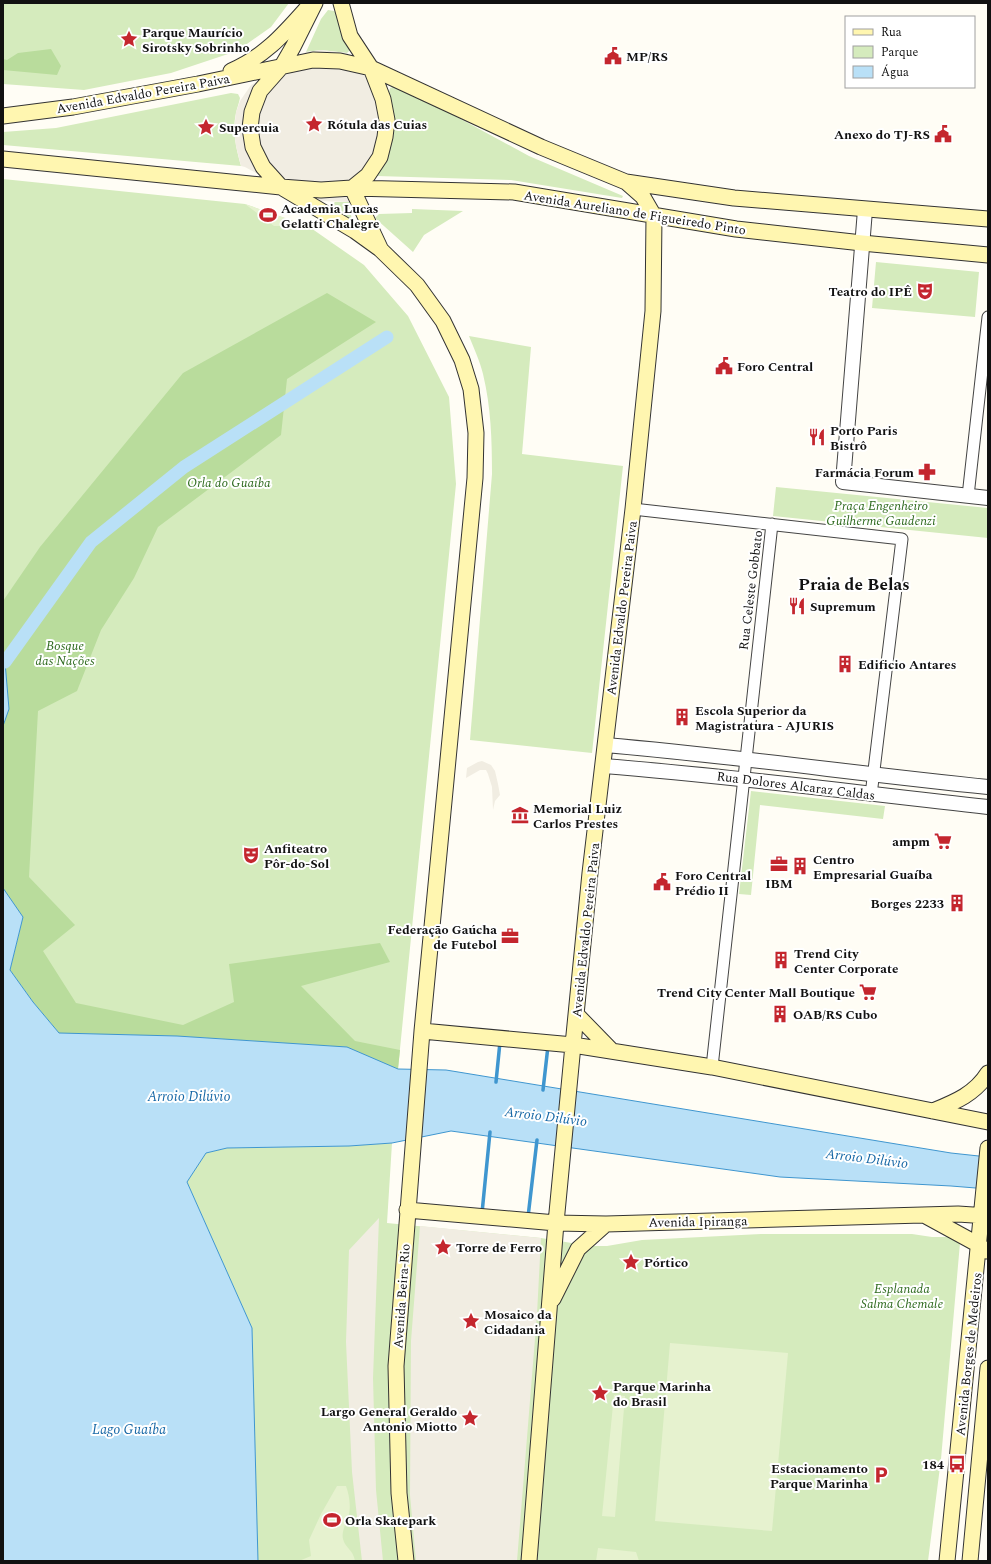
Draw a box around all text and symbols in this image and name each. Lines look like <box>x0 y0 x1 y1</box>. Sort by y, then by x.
legend <box>845 16 975 88</box>
place label: Parque Maurício Sirotsky Sobrinho <box>142 23 250 58</box>
text: Rua <box>881 23 902 42</box>
place icon: Parque Maurício Sirotsky Sobrinho <box>119 29 139 49</box>
text: Parque <box>881 43 918 62</box>
public building icon: MP/RS <box>603 46 623 66</box>
place label: MP/RS <box>626 47 668 67</box>
text: Água <box>881 63 909 82</box>
street label: Avenida Edvaldo Pereira Paiva <box>55 69 232 119</box>
place icon: Rótula das Cuias <box>304 114 324 134</box>
place label: Rótula das Cuias <box>327 115 427 135</box>
place icon: Supercuia <box>196 117 216 137</box>
place label: Supercuia <box>219 118 279 138</box>
public building icon: Anexo do TJ-RS <box>933 124 953 144</box>
place label: Anexo do TJ-RS <box>834 125 930 145</box>
street label: Avenida Aureliano de Figueiredo Pinto <box>522 186 747 240</box>
place label: Academia Lucas Gelatti Chalegre <box>281 199 380 234</box>
sports icon: Academia Lucas Gelatti Chalegre <box>258 205 278 225</box>
theatre icon: Teatro do IPÊ <box>915 281 935 301</box>
place label: Teatro do IPÊ <box>828 282 912 302</box>
public building icon: Foro Central <box>714 356 734 376</box>
place label: Foro Central <box>737 357 813 377</box>
place label: Porto Paris Bistrô <box>830 421 898 456</box>
restaurant icon: Porto Paris Bistrô <box>807 427 827 447</box>
pharmacy icon: Farmácia Forum <box>917 462 937 482</box>
place label: Farmácia Forum <box>815 463 914 483</box>
park label: Orla do Guaíba <box>187 473 271 493</box>
park label: Praça Engenheiro Guilherme Gaudenzi <box>826 496 936 531</box>
street label: Avenida Edvaldo Pereira Paiva <box>601 519 643 697</box>
street label: Rua Celeste Gobbato <box>734 529 768 651</box>
district label: Praia de Belas <box>798 572 910 598</box>
restaurant icon: Supremum <box>787 596 807 616</box>
place label: Supremum <box>810 597 876 617</box>
park label: Bosque das Nações <box>35 636 95 671</box>
building icon: Edificio Antares <box>835 654 855 674</box>
place label: Edificio Antares <box>858 655 956 675</box>
place label: Escola Superior da Magistratura - AJURIS <box>695 701 834 736</box>
building icon: Escola Superior da Magistratura - AJURIS <box>672 707 692 727</box>
street label: Rua Dolores Alcaraz Caldas <box>715 766 876 806</box>
place label: Memorial Luiz Carlos Prestes <box>533 799 622 834</box>
museum icon: Memorial Luiz Carlos Prestes <box>510 805 530 825</box>
supermarket icon: ampm <box>933 831 953 851</box>
place label: ampm <box>892 832 930 852</box>
place label: Anfiteatro Pôr-do-Sol <box>264 839 329 874</box>
street label: Avenida Edvaldo Pereira Paiva <box>567 841 605 1018</box>
theatre icon: Anfiteatro Pôr-do-Sol <box>241 845 261 865</box>
place label: Centro Empresarial Guaíba <box>813 850 933 885</box>
office icon: IBM <box>769 854 789 874</box>
building icon: Centro Empresarial Guaíba <box>790 856 810 876</box>
place label: Foro Central Prédio II <box>675 866 751 901</box>
public building icon: Foro Central Prédio II <box>652 872 672 892</box>
place label: IBM <box>765 874 793 894</box>
building icon: Borges 2233 <box>947 893 967 913</box>
place label: Borges 2233 <box>870 894 944 914</box>
place label: Federação Gaúcha de Futebol <box>388 920 497 955</box>
office icon: Federação Gaúcha de Futebol <box>500 926 520 946</box>
place label: Trend City Center Corporate <box>794 944 898 979</box>
building icon: Trend City Center Corporate <box>771 950 791 970</box>
supermarket icon: Trend City Center Mall Boutique <box>858 982 878 1002</box>
place label: Trend City Center Mall Boutique <box>657 983 855 1003</box>
building icon: OAB/RS Cubo <box>770 1004 790 1024</box>
place label: OAB/RS Cubo <box>793 1005 877 1025</box>
water label: Arroio Dilúvio <box>146 1086 231 1107</box>
water label: Arroio Dilúvio <box>502 1101 588 1132</box>
water label: Arroio Dilúvio <box>823 1143 909 1174</box>
street label: Avenida Ipiranga <box>648 1211 748 1233</box>
place icon: Torre de Ferro <box>433 1237 453 1257</box>
place label: Torre de Ferro <box>456 1238 542 1258</box>
street label: Avenida Beira-Rio <box>388 1243 416 1349</box>
place icon: Pórtico <box>621 1252 641 1272</box>
place label: Pórtico <box>644 1253 688 1273</box>
street label: Avenida Borges de Medeiros <box>950 1271 988 1437</box>
park label: Esplanada Salma Chemale <box>861 1279 943 1314</box>
place label: Mosaico da Cidadania <box>484 1305 552 1340</box>
place icon: Mosaico da Cidadania <box>461 1311 481 1331</box>
place label: Parque Marinha do Brasil <box>613 1377 711 1412</box>
place icon: Parque Marinha do Brasil <box>590 1383 610 1403</box>
place label: Largo General Geraldo Antonio Miotto <box>321 1402 457 1437</box>
place icon: Largo General Geraldo Antonio Miotto <box>460 1408 480 1428</box>
water label: Lago Guaíba <box>92 1419 166 1440</box>
bus stop icon: 184 <box>947 1454 967 1474</box>
place label: 184 <box>922 1455 945 1475</box>
place label: Estacionamento Parque Marinha <box>770 1459 868 1494</box>
parking icon: Estacionamento Parque Marinha <box>871 1465 891 1485</box>
sports icon: Orla Skatepark <box>322 1510 342 1530</box>
place label: Orla Skatepark <box>345 1511 436 1531</box>

